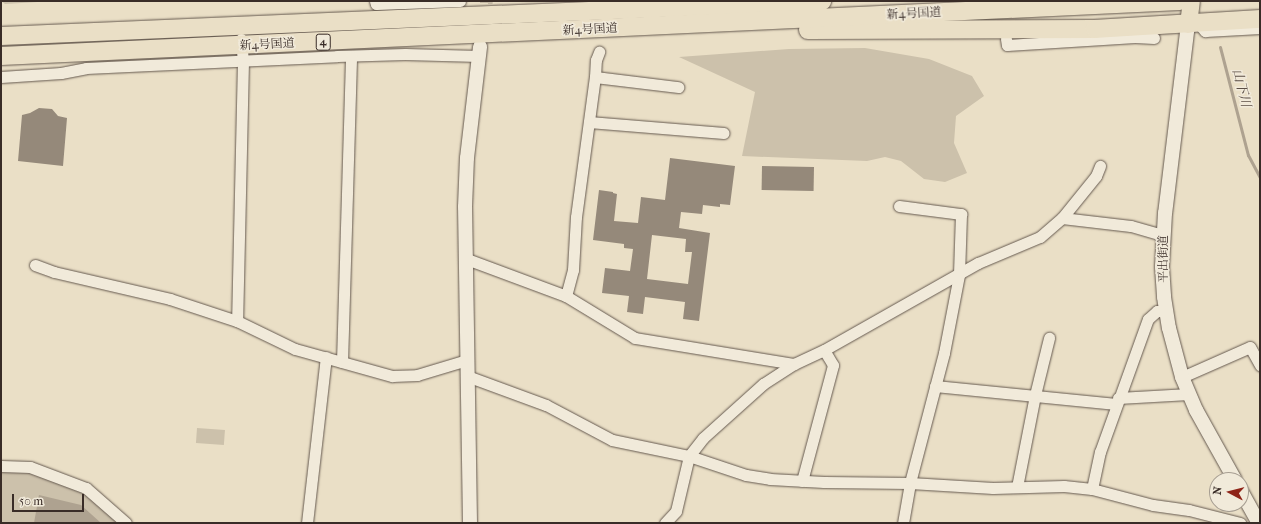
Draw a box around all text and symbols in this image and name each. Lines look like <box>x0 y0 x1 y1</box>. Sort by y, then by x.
street label: 新4号国道 <box>886 5 942 23</box>
street label: 新4号国道 <box>562 21 618 39</box>
road number: 4 <box>315 33 331 51</box>
street label: 新4号国道 <box>239 36 295 54</box>
water label: 山下川 <box>1229 67 1253 109</box>
street label: 平出街道 <box>1157 235 1171 283</box>
north arrow <box>1209 472 1249 512</box>
scale bar <box>14 486 86 512</box>
text: N <box>1211 486 1225 496</box>
text: 50 m <box>19 494 43 508</box>

